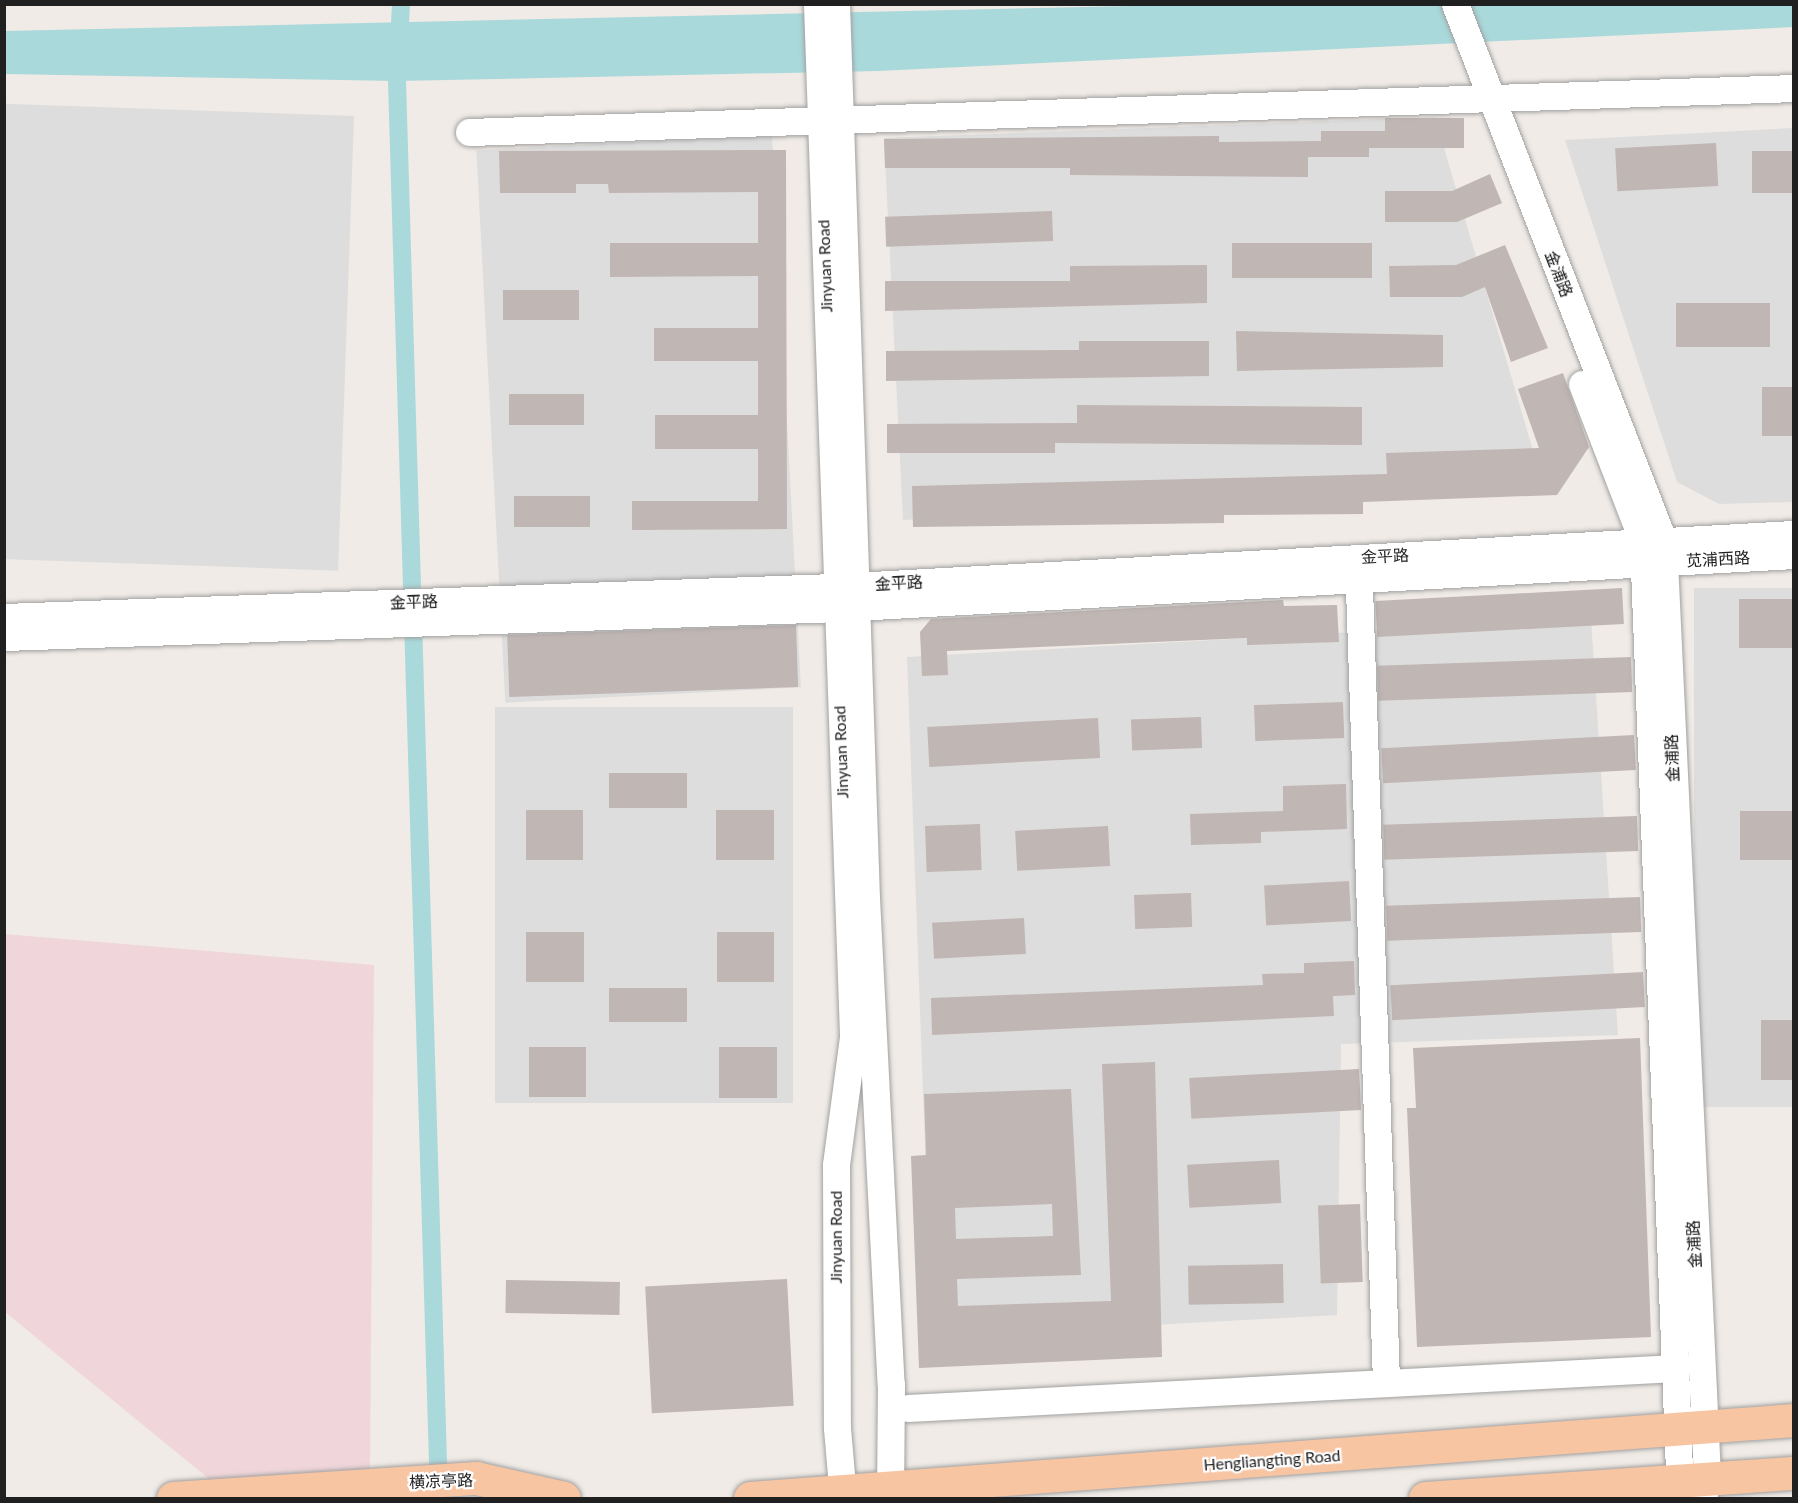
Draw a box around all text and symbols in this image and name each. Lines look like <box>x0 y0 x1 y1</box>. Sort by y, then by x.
street label: Jinyuan Road <box>814 219 836 313</box>
street label: 金浦路 <box>1541 248 1577 300</box>
street label: 金平路 <box>1361 545 1409 567</box>
street label: 苋浦西路 <box>1686 548 1750 570</box>
street label: 金平路 <box>875 572 923 594</box>
street label: 金平路 <box>390 592 438 612</box>
street label: Jinyuan Road <box>830 705 852 799</box>
street label: 金浦路 <box>1662 734 1682 782</box>
street label: Jinyuan Road <box>826 1191 846 1283</box>
street label: 金浦路 <box>1683 1220 1705 1268</box>
street label: Hengliangting Road <box>1203 1446 1341 1474</box>
street label: 横凉亭路 <box>409 1470 473 1492</box>

